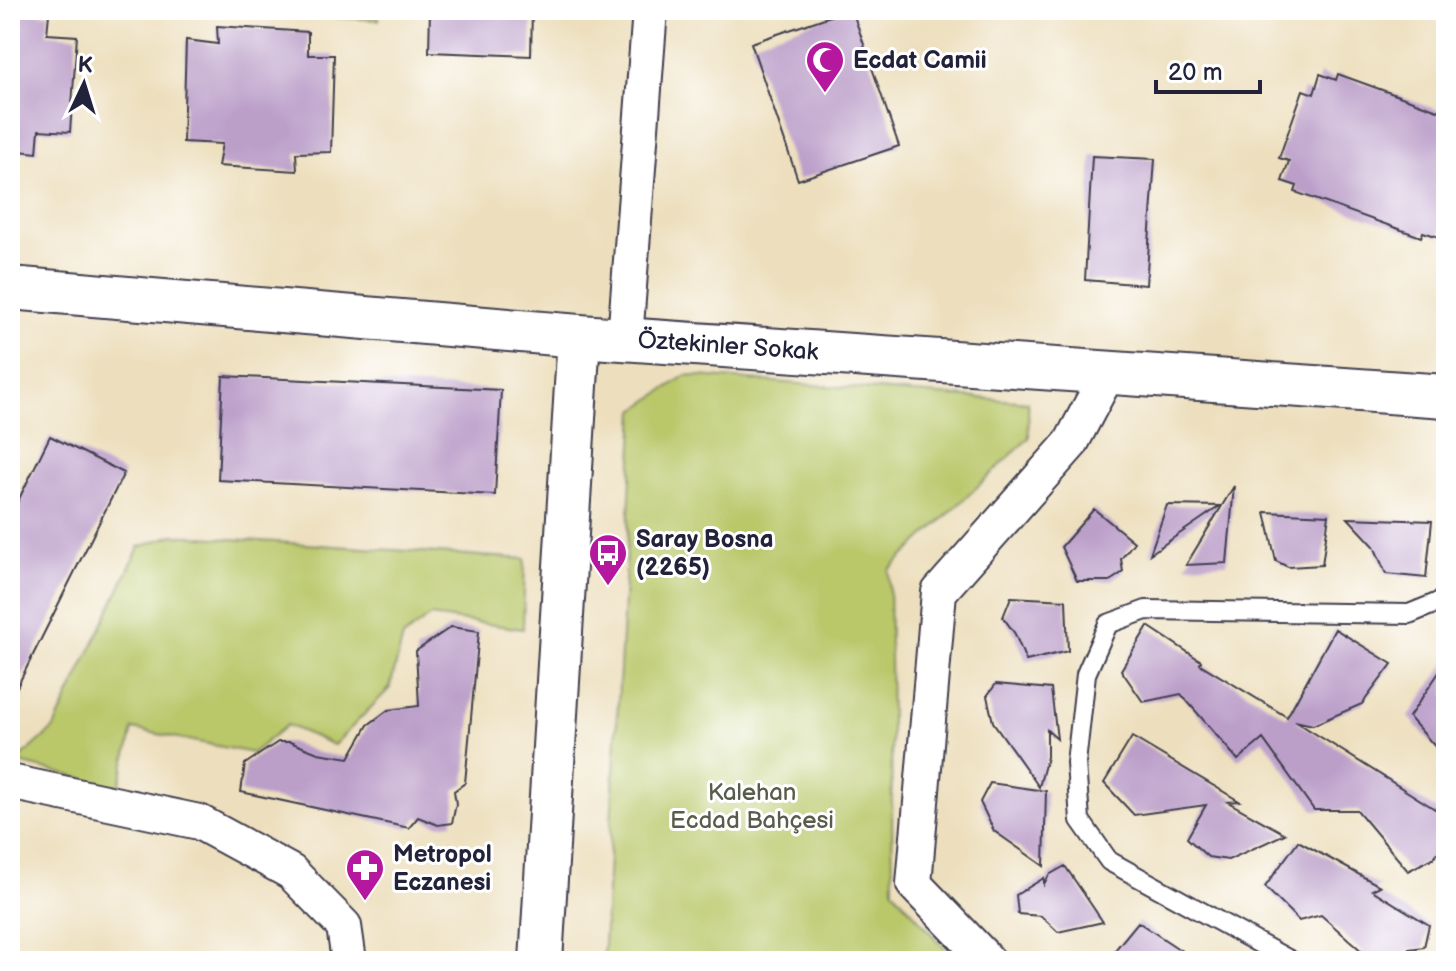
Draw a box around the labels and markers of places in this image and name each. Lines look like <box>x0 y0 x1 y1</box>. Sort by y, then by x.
mosque icon: Ecdat Camii <box>804 39 846 94</box>
place label: Ecdat Camii <box>853 46 987 75</box>
place label: Saray Bosna (2265) <box>636 525 773 582</box>
bus stop icon: Saray Bosna (2265) <box>587 532 629 587</box>
place label: Metropol Eczanesi <box>393 840 492 897</box>
pharmacy icon: Metropol Eczanesi <box>344 847 386 902</box>

